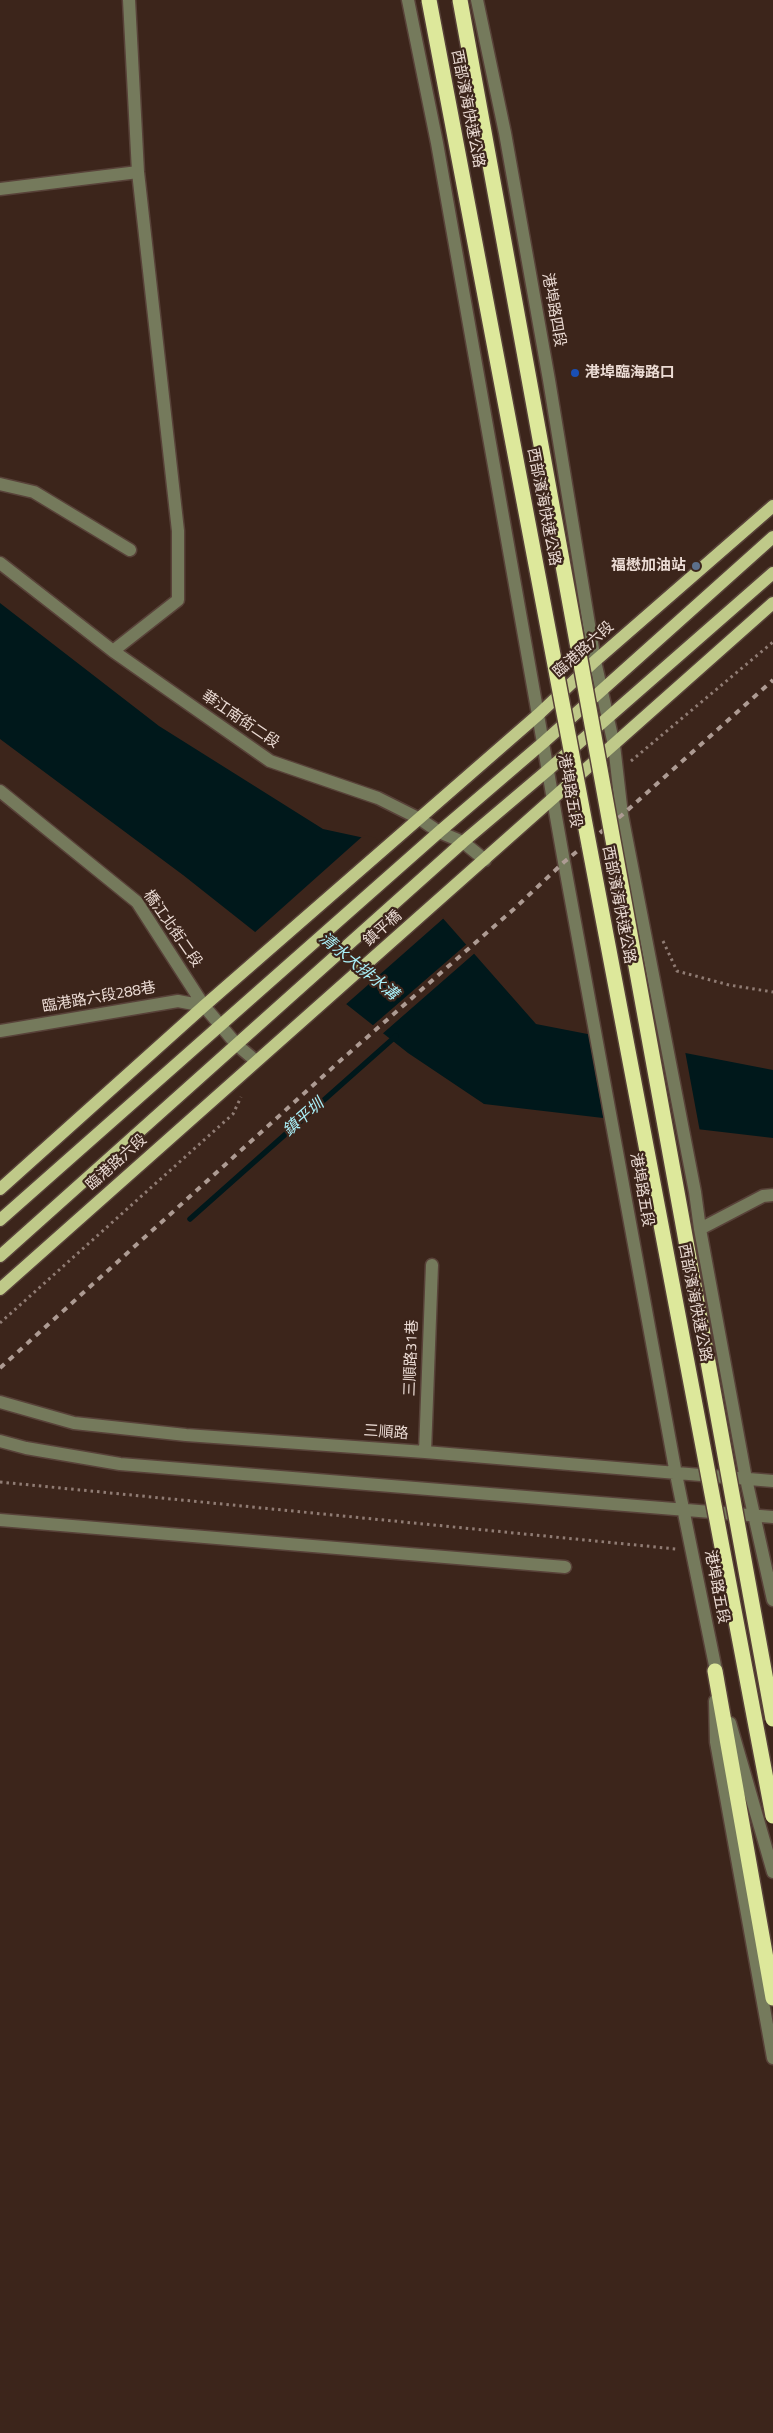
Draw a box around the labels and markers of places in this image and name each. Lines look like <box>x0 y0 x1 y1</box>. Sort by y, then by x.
place label: 港埠臨海路口 <box>585 364 675 382</box>
marker: 港埠臨海路口 <box>569 367 581 379</box>
place label: 福懋加油站 <box>611 557 686 575</box>
marker: 福懋加油站 <box>690 560 702 572</box>

